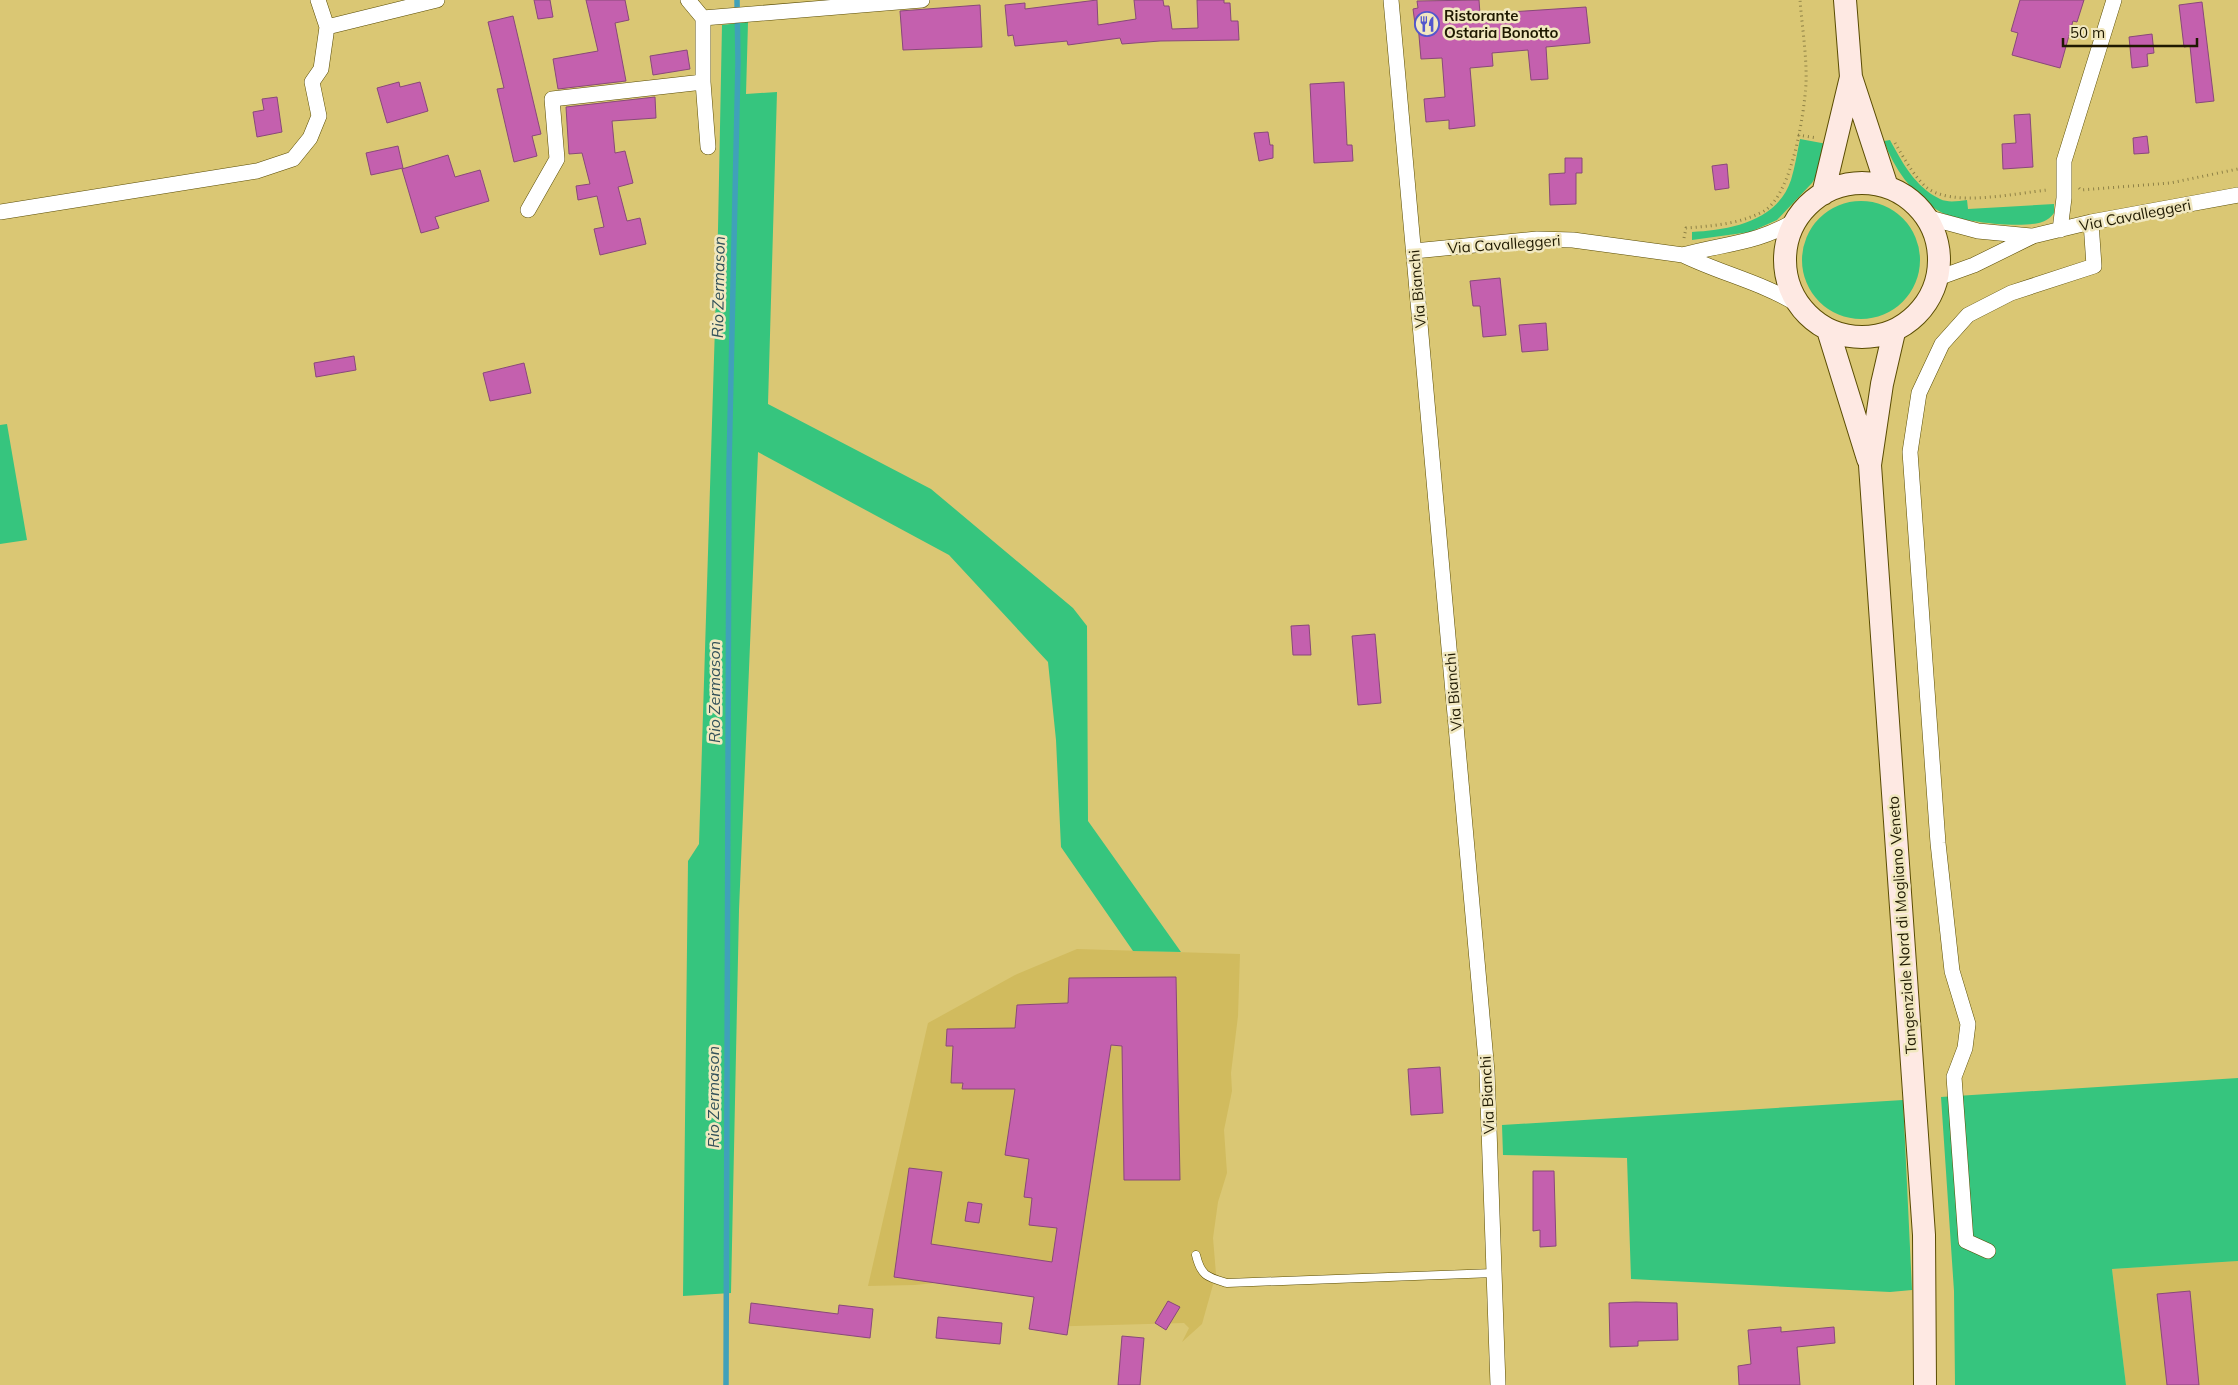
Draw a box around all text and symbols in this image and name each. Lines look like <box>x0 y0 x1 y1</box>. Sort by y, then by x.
place label: Ristorante Ostaria Bonotto <box>1444 6 1558 42</box>
restaurant icon: Ristorante Ostaria Bonotto <box>1414 11 1440 37</box>
scale bar <box>2063 15 2197 47</box>
text: 50 m <box>2070 23 2105 42</box>
street label: Via Cavalleggeri <box>2078 195 2192 235</box>
street label: Via Cavalleggeri <box>1447 231 1561 257</box>
water label: Rio Zermason <box>707 236 729 338</box>
street label: Via Bianchi <box>1404 249 1430 329</box>
water label: Rio Zermason <box>704 641 724 743</box>
street label: Via Bianchi <box>1440 652 1466 732</box>
street label: Tangenziale Nord di Mogliano Veneto <box>1884 795 1920 1055</box>
water label: Rio Zermason <box>703 1046 723 1148</box>
street label: Via Bianchi <box>1475 1055 1499 1135</box>

